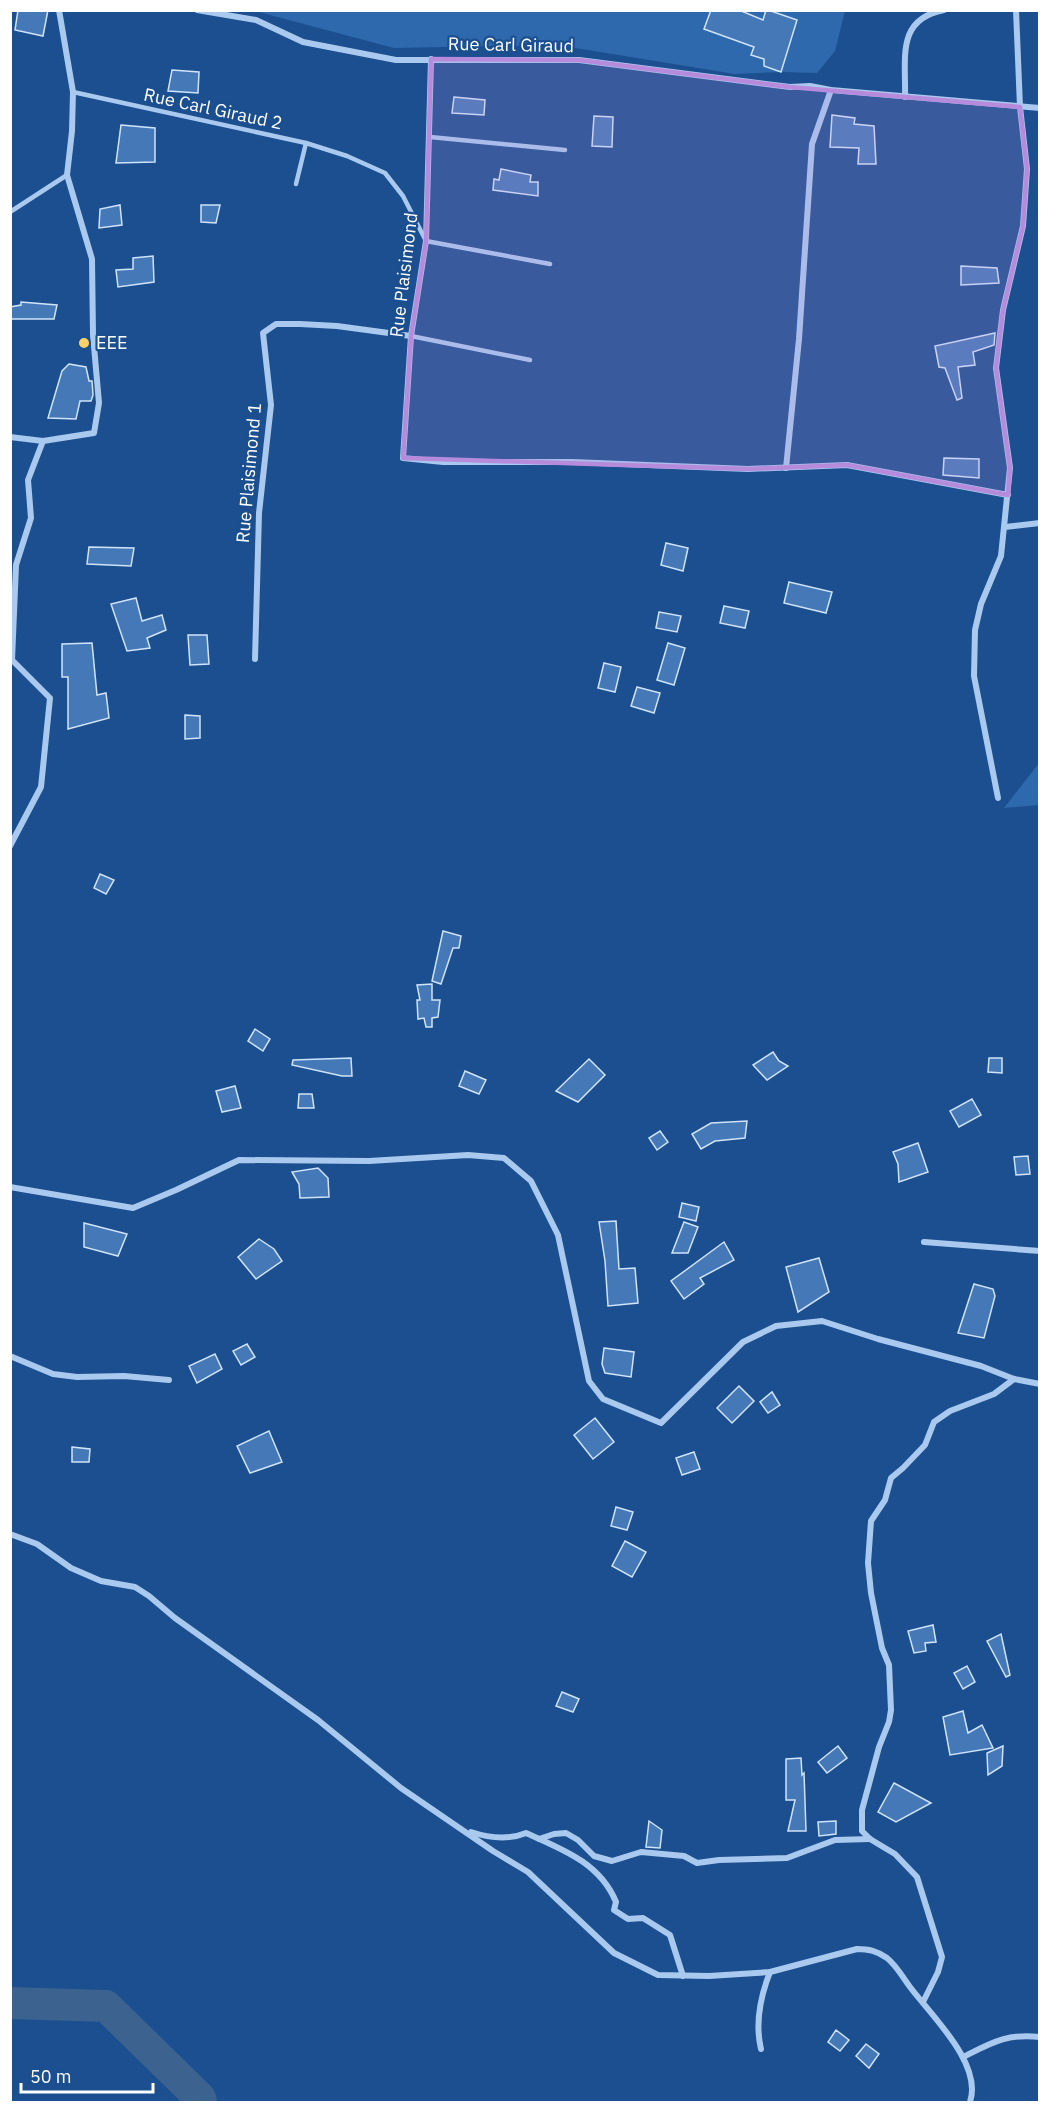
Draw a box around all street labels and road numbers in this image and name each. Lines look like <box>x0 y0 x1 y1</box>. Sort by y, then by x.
street label: Rue Carl Giraud <box>448 32 574 57</box>
street label: Rue Carl Giraud 2 <box>142 83 285 134</box>
street label: Rue Plaisimond <box>384 211 423 339</box>
street label: Rue Plaisimond 1 <box>231 402 266 544</box>

